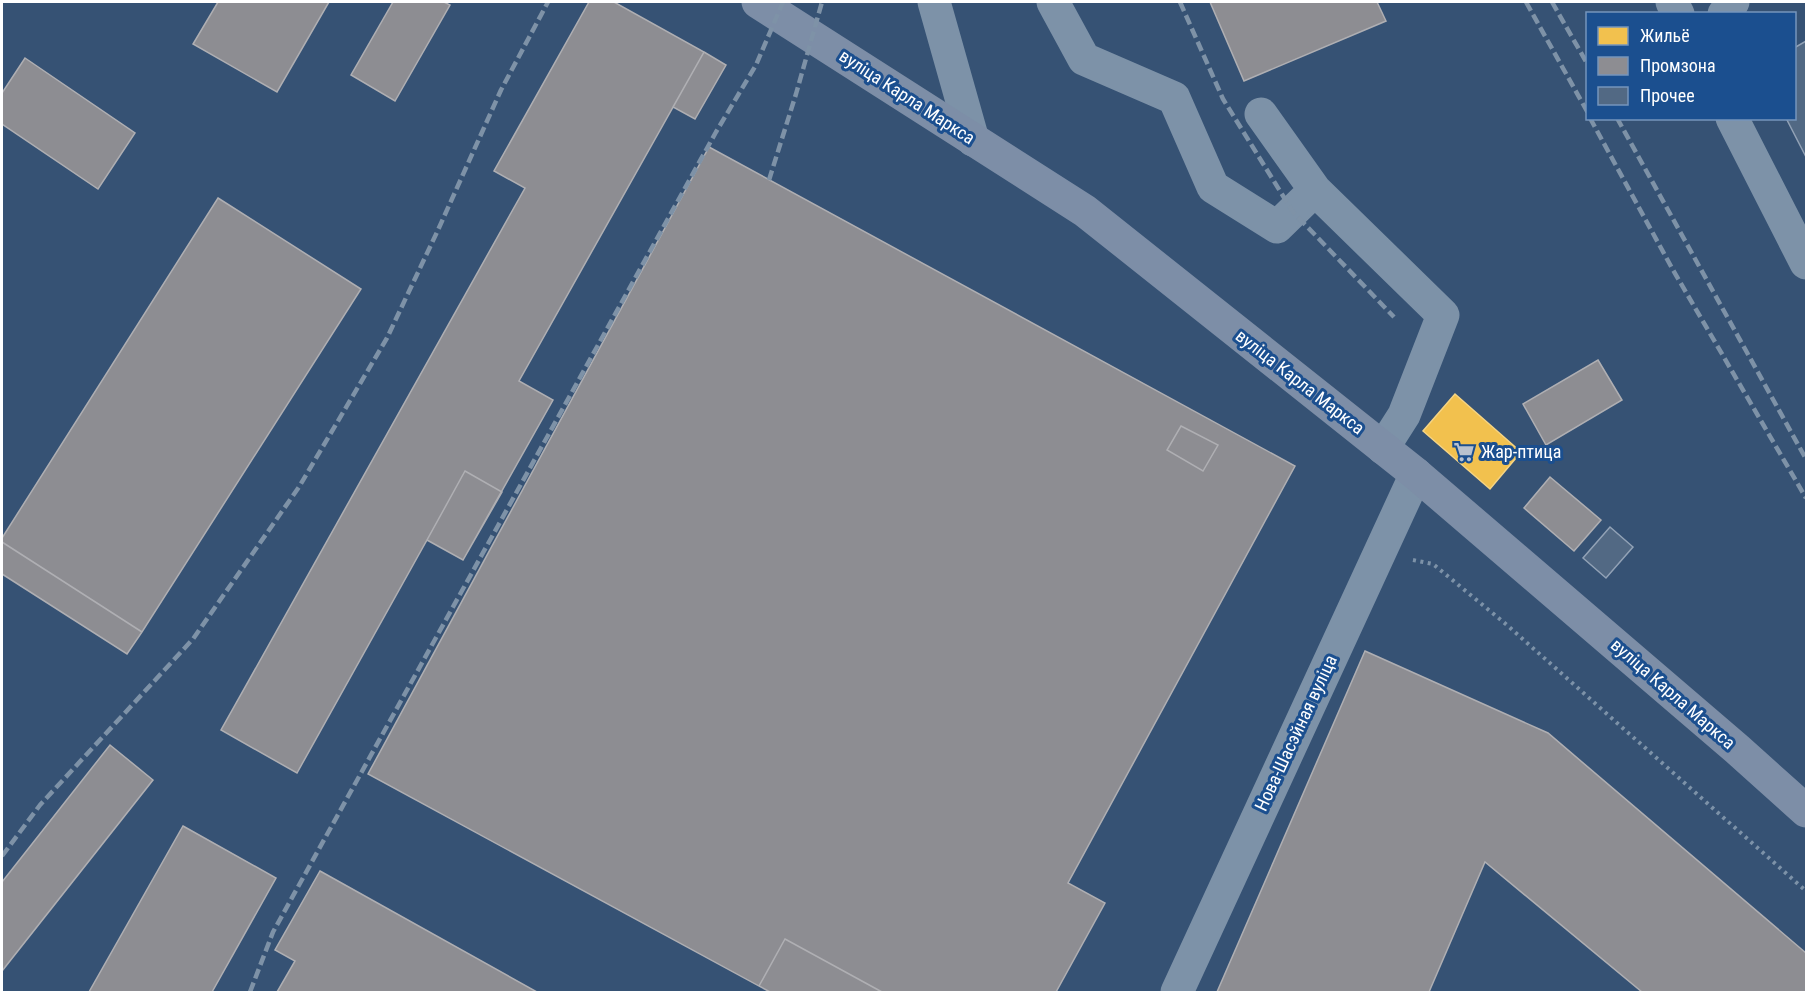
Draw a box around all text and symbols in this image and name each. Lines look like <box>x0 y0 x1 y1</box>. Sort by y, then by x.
legend <box>1586 12 1796 120</box>
text: Жильё <box>1640 25 1690 46</box>
street label: вуліца Карла Маркса <box>835 45 979 148</box>
text: Промзона <box>1640 55 1716 76</box>
text: Прочее <box>1640 85 1695 106</box>
street label: вуліца Карла Маркса <box>1232 325 1369 438</box>
supermarket icon: Жар-птица <box>1452 440 1476 464</box>
place label: Жар-птица <box>1481 441 1561 462</box>
street label: вуліца Карла Маркса <box>1607 634 1740 753</box>
street label: Нова-Шасэйная вуліца <box>1250 651 1341 814</box>

